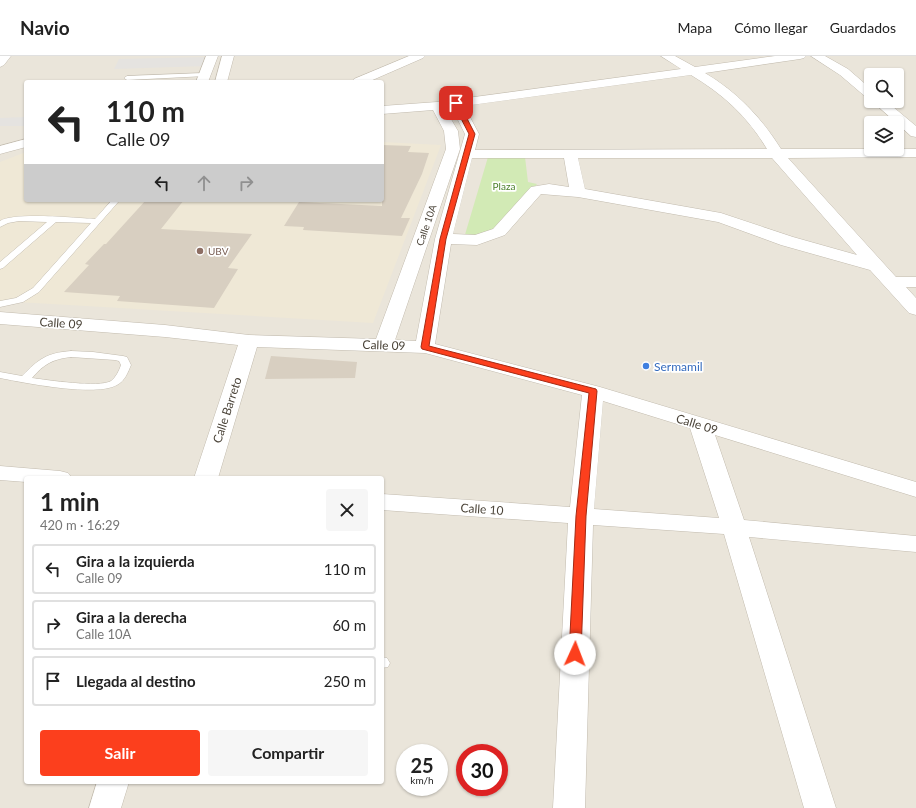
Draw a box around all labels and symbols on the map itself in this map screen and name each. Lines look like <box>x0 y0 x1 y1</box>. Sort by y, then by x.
pin <box>439 86 473 120</box>
park label: Plaza <box>493 180 515 192</box>
street label: Calle 10A <box>413 203 439 247</box>
place label: UBV <box>208 245 229 257</box>
marker: UBV <box>195 246 205 256</box>
street label: Calle 09 <box>39 314 83 332</box>
street label: Calle 09 <box>362 337 406 353</box>
place label: Sermamil <box>654 359 703 374</box>
marker: Sermamil <box>641 361 651 371</box>
street label: Calle Barreto <box>209 375 245 445</box>
street label: Calle 09 <box>674 411 720 437</box>
street label: Calle 10 <box>460 500 504 518</box>
position arrow <box>554 633 596 675</box>
speed limit sign: 30 <box>456 744 508 796</box>

